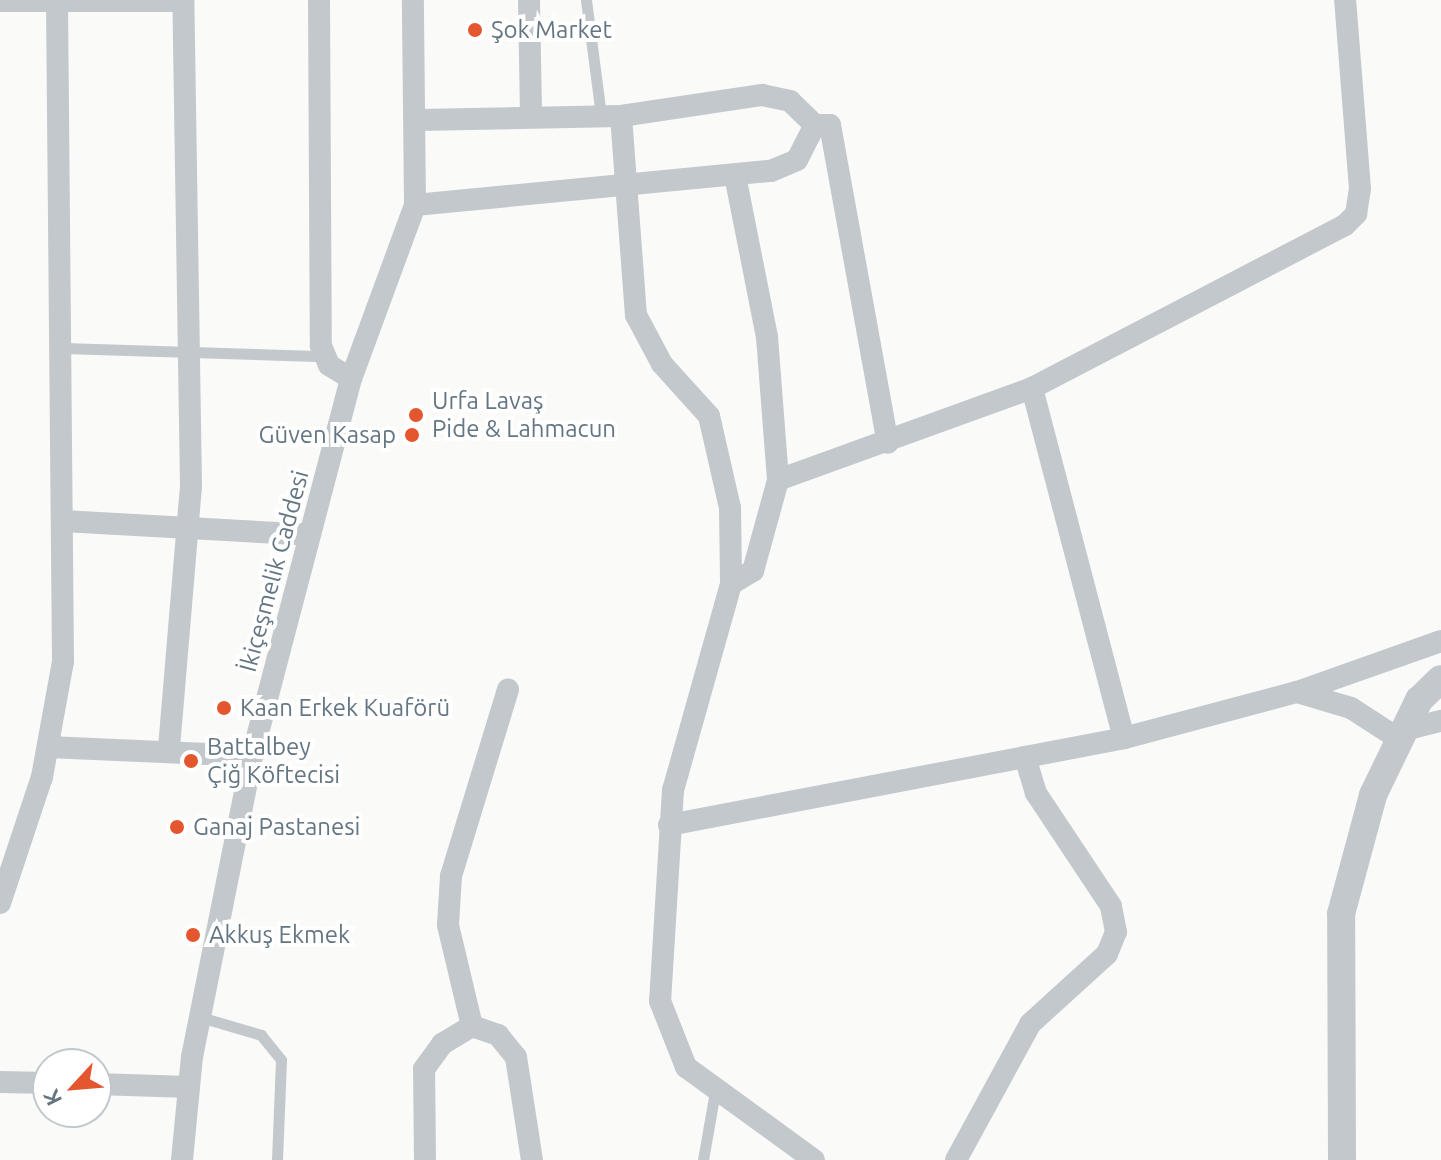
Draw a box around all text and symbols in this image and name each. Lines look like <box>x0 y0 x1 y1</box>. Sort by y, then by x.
place label: Şok Market <box>491 16 612 44</box>
marker: Şok Market <box>466 21 484 39</box>
place label: Urfa Lavaş Pide & Lahmacun <box>432 387 616 443</box>
marker: Urfa Lavaş Pide & Lahmacun <box>407 406 425 424</box>
place label: Güven Kasap <box>259 421 396 449</box>
marker: Güven Kasap <box>403 426 421 444</box>
street label: İkiçeşmelik Caddesi <box>233 467 315 675</box>
place label: Kaan Erkek Kuaförü <box>240 694 450 722</box>
marker: Kaan Erkek Kuaförü <box>215 699 233 717</box>
place label: Battalbey Çiğ Köftecisi <box>207 733 340 789</box>
marker: Battalbey Çiğ Köftecisi <box>182 752 200 770</box>
place label: Ganaj Pastanesi <box>193 813 360 841</box>
marker: Ganaj Pastanesi <box>168 818 186 836</box>
place label: Akkuş Ekmek <box>209 921 350 949</box>
marker: Akkuş Ekmek <box>184 926 202 944</box>
north arrow <box>32 1048 112 1128</box>
text: K <box>37 1086 66 1110</box>

